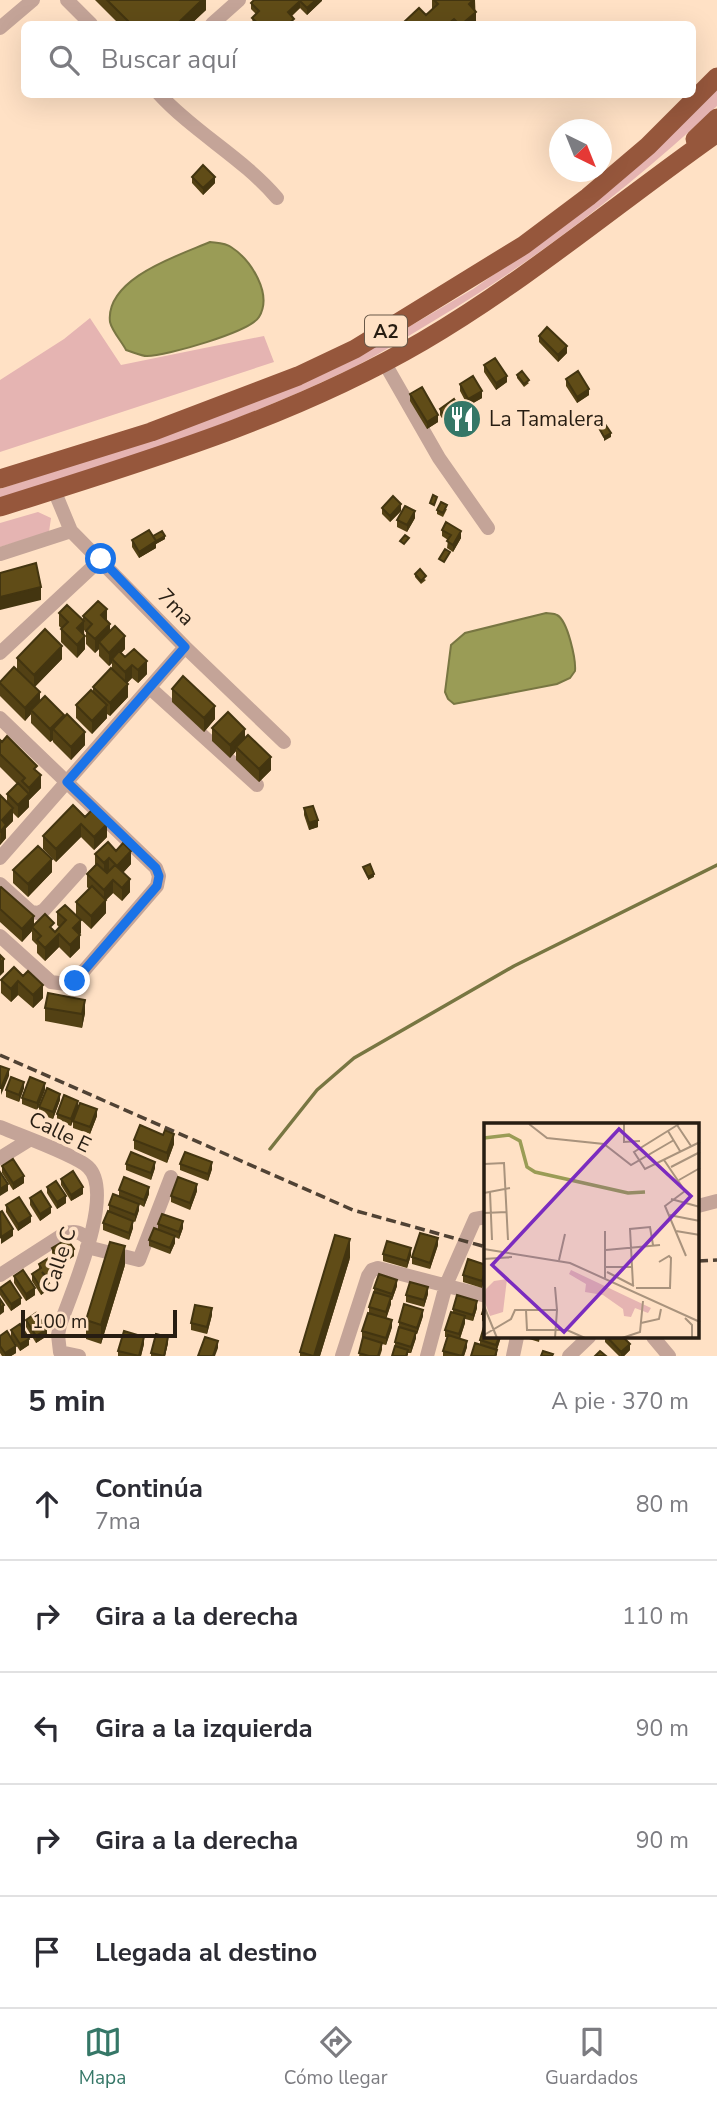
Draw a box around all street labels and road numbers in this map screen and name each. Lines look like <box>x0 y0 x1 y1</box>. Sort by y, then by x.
road number: A2 <box>365 316 407 346</box>
street label: 7ma <box>151 582 201 632</box>
street label: Calle E <box>24 1105 96 1159</box>
street label: Calle C <box>35 1223 83 1297</box>

